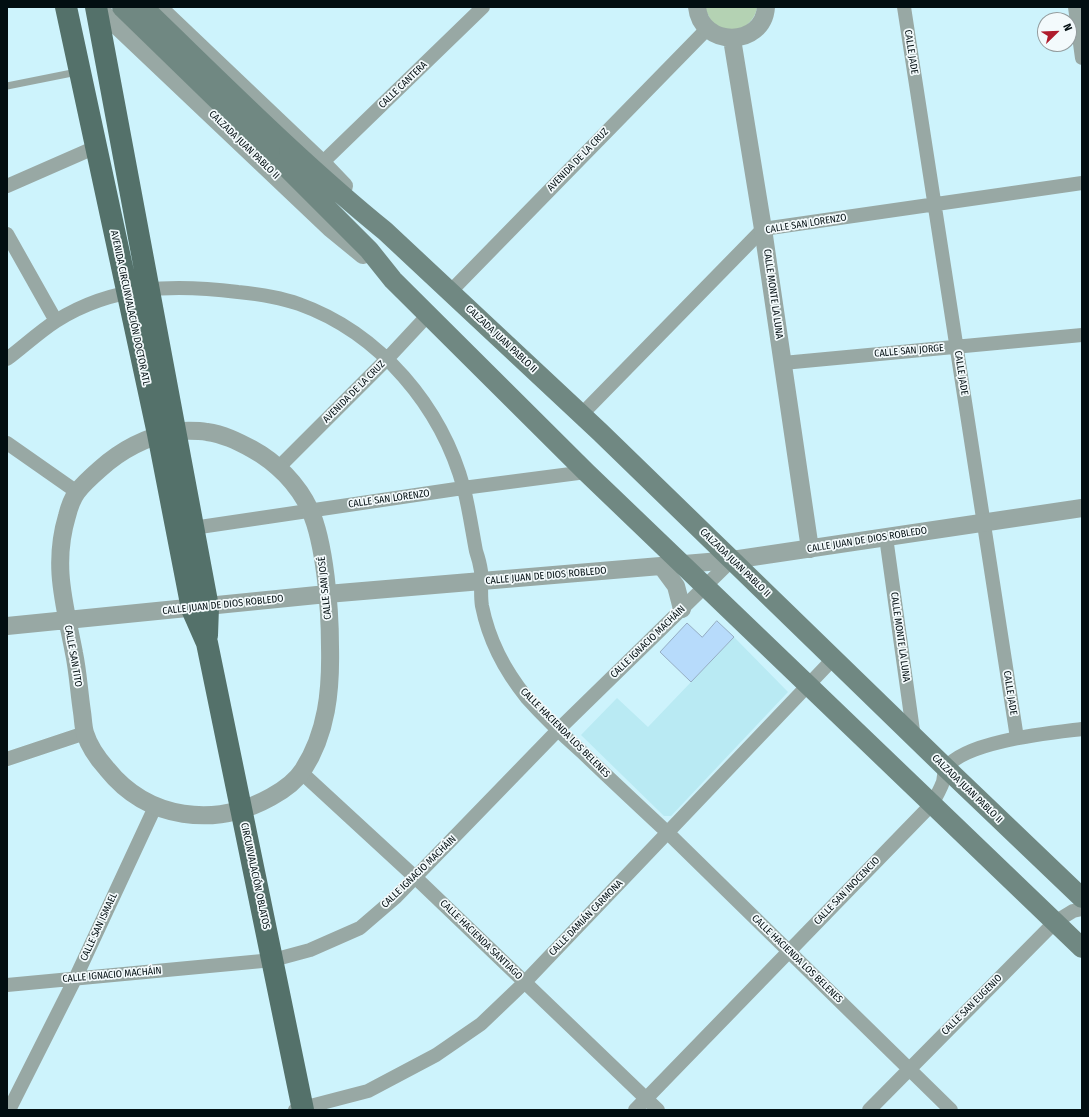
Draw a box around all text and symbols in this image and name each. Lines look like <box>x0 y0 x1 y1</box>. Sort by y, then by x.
north arrow <box>1037 12 1077 52</box>
text: N <box>1060 22 1075 33</box>
street label: CALLE JADE <box>902 29 920 75</box>
street label: CALLE CANTERA <box>376 59 430 111</box>
street label: CALZADA JUAN PABLO II <box>206 108 282 182</box>
street label: AVENIDA DE LA CRUZ <box>545 126 611 194</box>
street label: CALLE SAN LORENZO <box>765 212 847 236</box>
street label: AVENIDA CIRCUNVALACIÓN DOCTOR ATL <box>108 229 152 387</box>
street label: CALLE MONTE LA LUNA <box>761 248 785 340</box>
street label: CALZADA JUAN PABLO II <box>463 303 539 375</box>
street label: CALLE SAN JORGE <box>874 342 944 360</box>
street label: CALLE JADE <box>952 350 970 396</box>
street label: AVENIDA DE LA CRUZ <box>320 358 388 426</box>
street label: CALLE SAN LORENZO <box>348 487 430 511</box>
street label: CALLE JUAN DE DIOS ROBLEDO <box>806 525 928 555</box>
street label: CALZADA JUAN PABLO II <box>697 526 773 600</box>
street label: CALLE SAN JOSÉ <box>316 556 334 620</box>
street label: CALLE JUAN DE DIOS ROBLEDO <box>485 565 607 587</box>
street label: CALLE MONTE LA LUNA <box>888 591 912 683</box>
street label: CALLE JUAN DE DIOS ROBLEDO <box>162 593 284 617</box>
street label: CALLE IGNACIO MACHÁIN <box>608 603 688 681</box>
street label: CALLE SAN TITO <box>62 624 84 688</box>
street label: CALLE JADE <box>1001 670 1019 716</box>
street label: CALLE HACIENDA LOS BELENES <box>518 686 612 780</box>
street label: CALZADA JUAN PABLO II <box>929 752 1005 826</box>
street label: CIRCUNVALACIÓN OBLATOS <box>238 822 272 930</box>
street label: CALLE IGNACIO MACHÁIN <box>379 833 459 911</box>
street label: CALLE SAN INOCENCIO <box>812 855 882 927</box>
street label: CALLE DAMIÁN CARMONA <box>547 877 625 959</box>
street label: CALLE SAN ISMAEL <box>78 891 120 963</box>
street label: CALLE HACIENDA SANTIAGO <box>437 898 525 982</box>
street label: CALLE HACIENDA LOS BELENES <box>749 912 845 1006</box>
street label: CALLE IGNACIO MACHÁIN <box>62 965 162 985</box>
street label: CALLE SAN EUGENIO <box>939 972 1005 1038</box>

